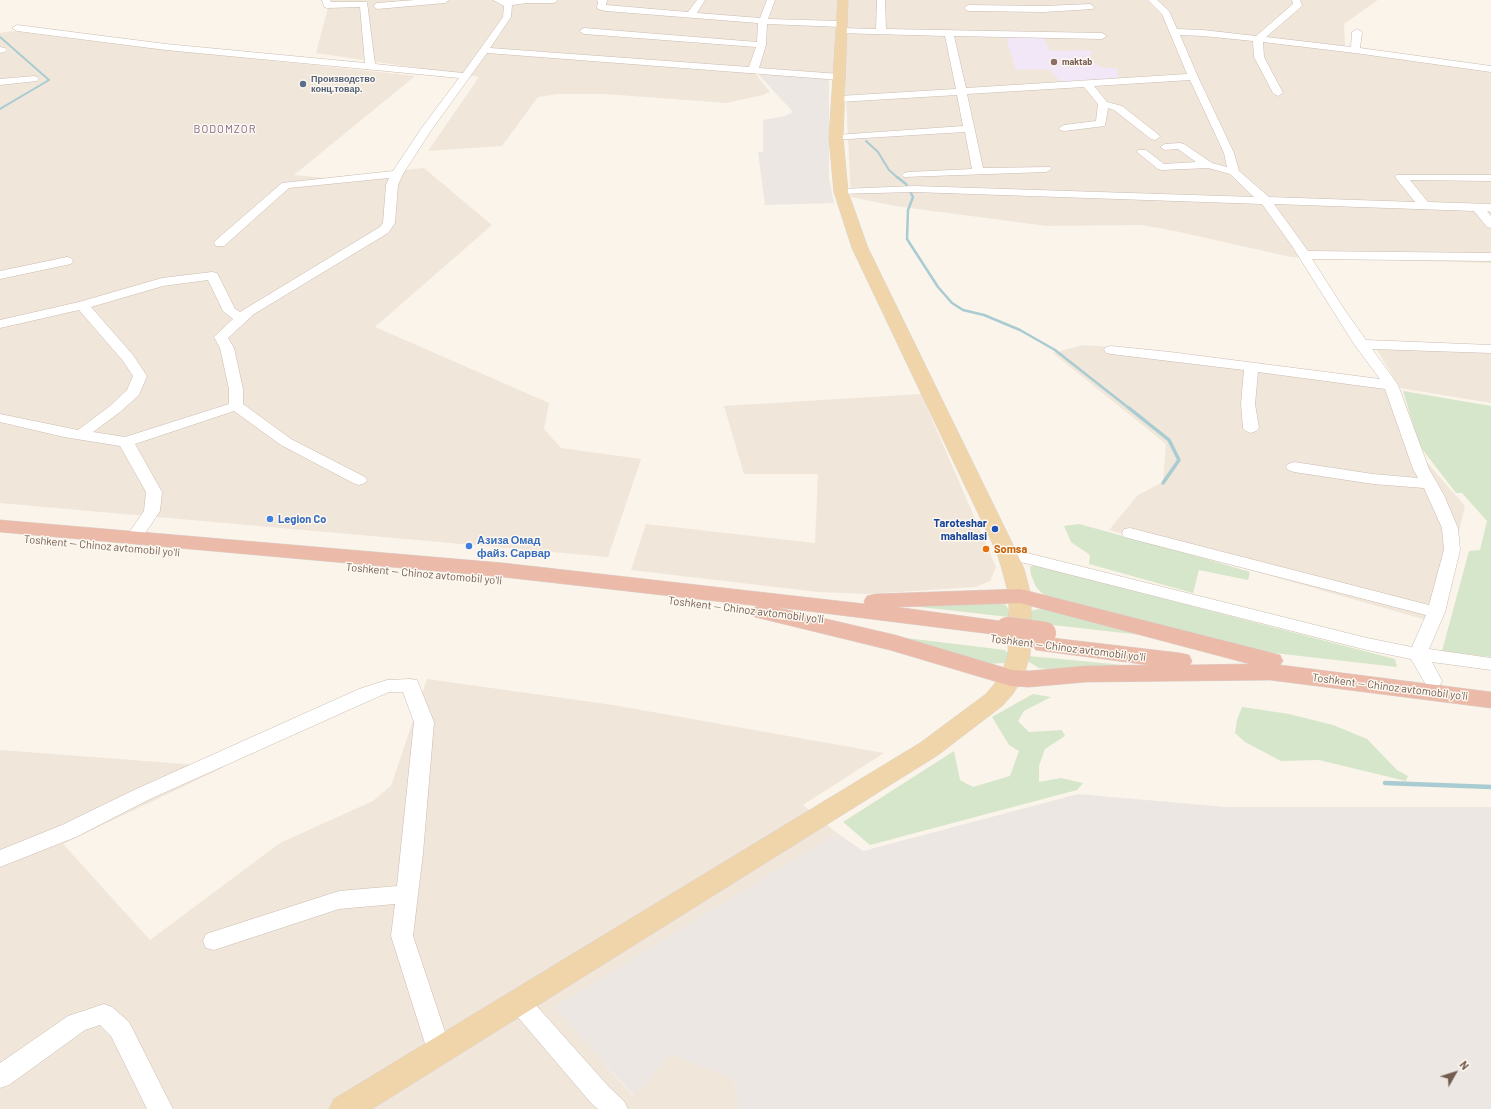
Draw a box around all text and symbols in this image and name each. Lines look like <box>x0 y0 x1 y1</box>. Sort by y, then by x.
marker: maktab <box>1049 57 1059 67</box>
place label: maktab <box>1062 57 1092 67</box>
place label: Производство конц.товар. <box>311 74 375 95</box>
marker: Производство конц.товар. <box>298 79 308 89</box>
district label: BODOMZOR <box>194 122 256 136</box>
place label: Legion Co <box>278 512 326 526</box>
marker: Legion Co <box>265 514 275 524</box>
place label: Taroteshar mahallasi <box>934 516 987 542</box>
marker: Taroteshar mahallasi <box>990 524 1000 534</box>
street label: Toshkent — Chinoz avtomobil yoʻli <box>23 533 181 559</box>
place label: Азиза Омад файз. Сарвар <box>477 533 551 559</box>
marker: Азиза Омад файз. Сарвар <box>464 541 474 551</box>
place label: Somsa <box>994 542 1027 556</box>
marker: Somsa <box>981 544 991 554</box>
street label: Toshkent — Chinoz avtomobil yoʻli <box>345 561 503 587</box>
street label: Toshkent — Chinoz avtomobil yoʻli <box>667 594 825 626</box>
street label: Toshkent — Chinoz avtomobil yoʻli <box>989 632 1147 664</box>
street label: Toshkent — Chinoz avtomobil yoʻli <box>1311 671 1469 703</box>
north arrow <box>1435 1053 1475 1093</box>
text: N <box>1457 1058 1472 1072</box>

